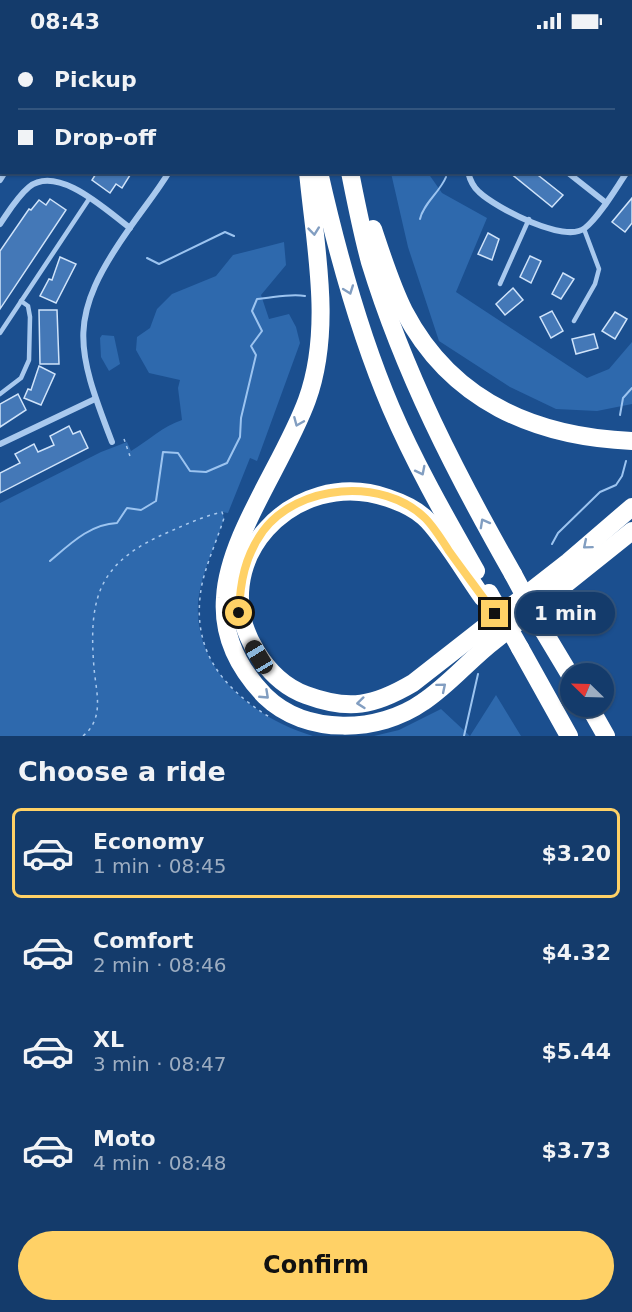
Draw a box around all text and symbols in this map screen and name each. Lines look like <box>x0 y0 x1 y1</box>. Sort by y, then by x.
text: 08:43 <box>30 9 100 34</box>
text: Pickup <box>54 67 137 92</box>
text: Drop-off <box>54 125 156 150</box>
one-way arrow <box>307 226 320 235</box>
one-way arrow <box>341 284 354 295</box>
one-way arrow <box>293 416 305 427</box>
one-way arrow <box>414 465 425 475</box>
one-way arrow <box>480 519 491 529</box>
one-way arrow <box>583 538 594 549</box>
callout: 1 min <box>516 593 615 635</box>
route start <box>225 599 252 626</box>
route end <box>481 600 508 627</box>
text: 1 min <box>534 601 597 625</box>
car <box>242 637 276 677</box>
north arrow <box>560 663 614 717</box>
map controls <box>560 663 614 717</box>
one-way arrow <box>435 683 446 694</box>
one-way arrow <box>258 688 268 699</box>
one-way arrow <box>356 696 366 709</box>
text: Choose a ride <box>18 756 226 787</box>
icon: car <box>21 826 75 880</box>
text: Economy <box>93 829 204 854</box>
text: $3.20 <box>541 841 611 866</box>
text: 1 min · 08:45 <box>93 854 227 878</box>
icon: car <box>21 925 75 979</box>
text: Comfort <box>93 928 193 953</box>
text: $4.32 <box>541 940 611 965</box>
text: 2 min · 08:46 <box>93 953 227 977</box>
icon: car <box>21 1024 75 1078</box>
text: XL <box>93 1027 124 1052</box>
text: $5.44 <box>541 1039 611 1064</box>
text: 3 min · 08:47 <box>93 1052 227 1076</box>
icon: car <box>21 1123 75 1177</box>
text: Moto <box>93 1126 156 1151</box>
text: $3.73 <box>541 1138 611 1163</box>
text: 4 min · 08:48 <box>93 1151 227 1175</box>
button: Confirm <box>18 1231 614 1300</box>

